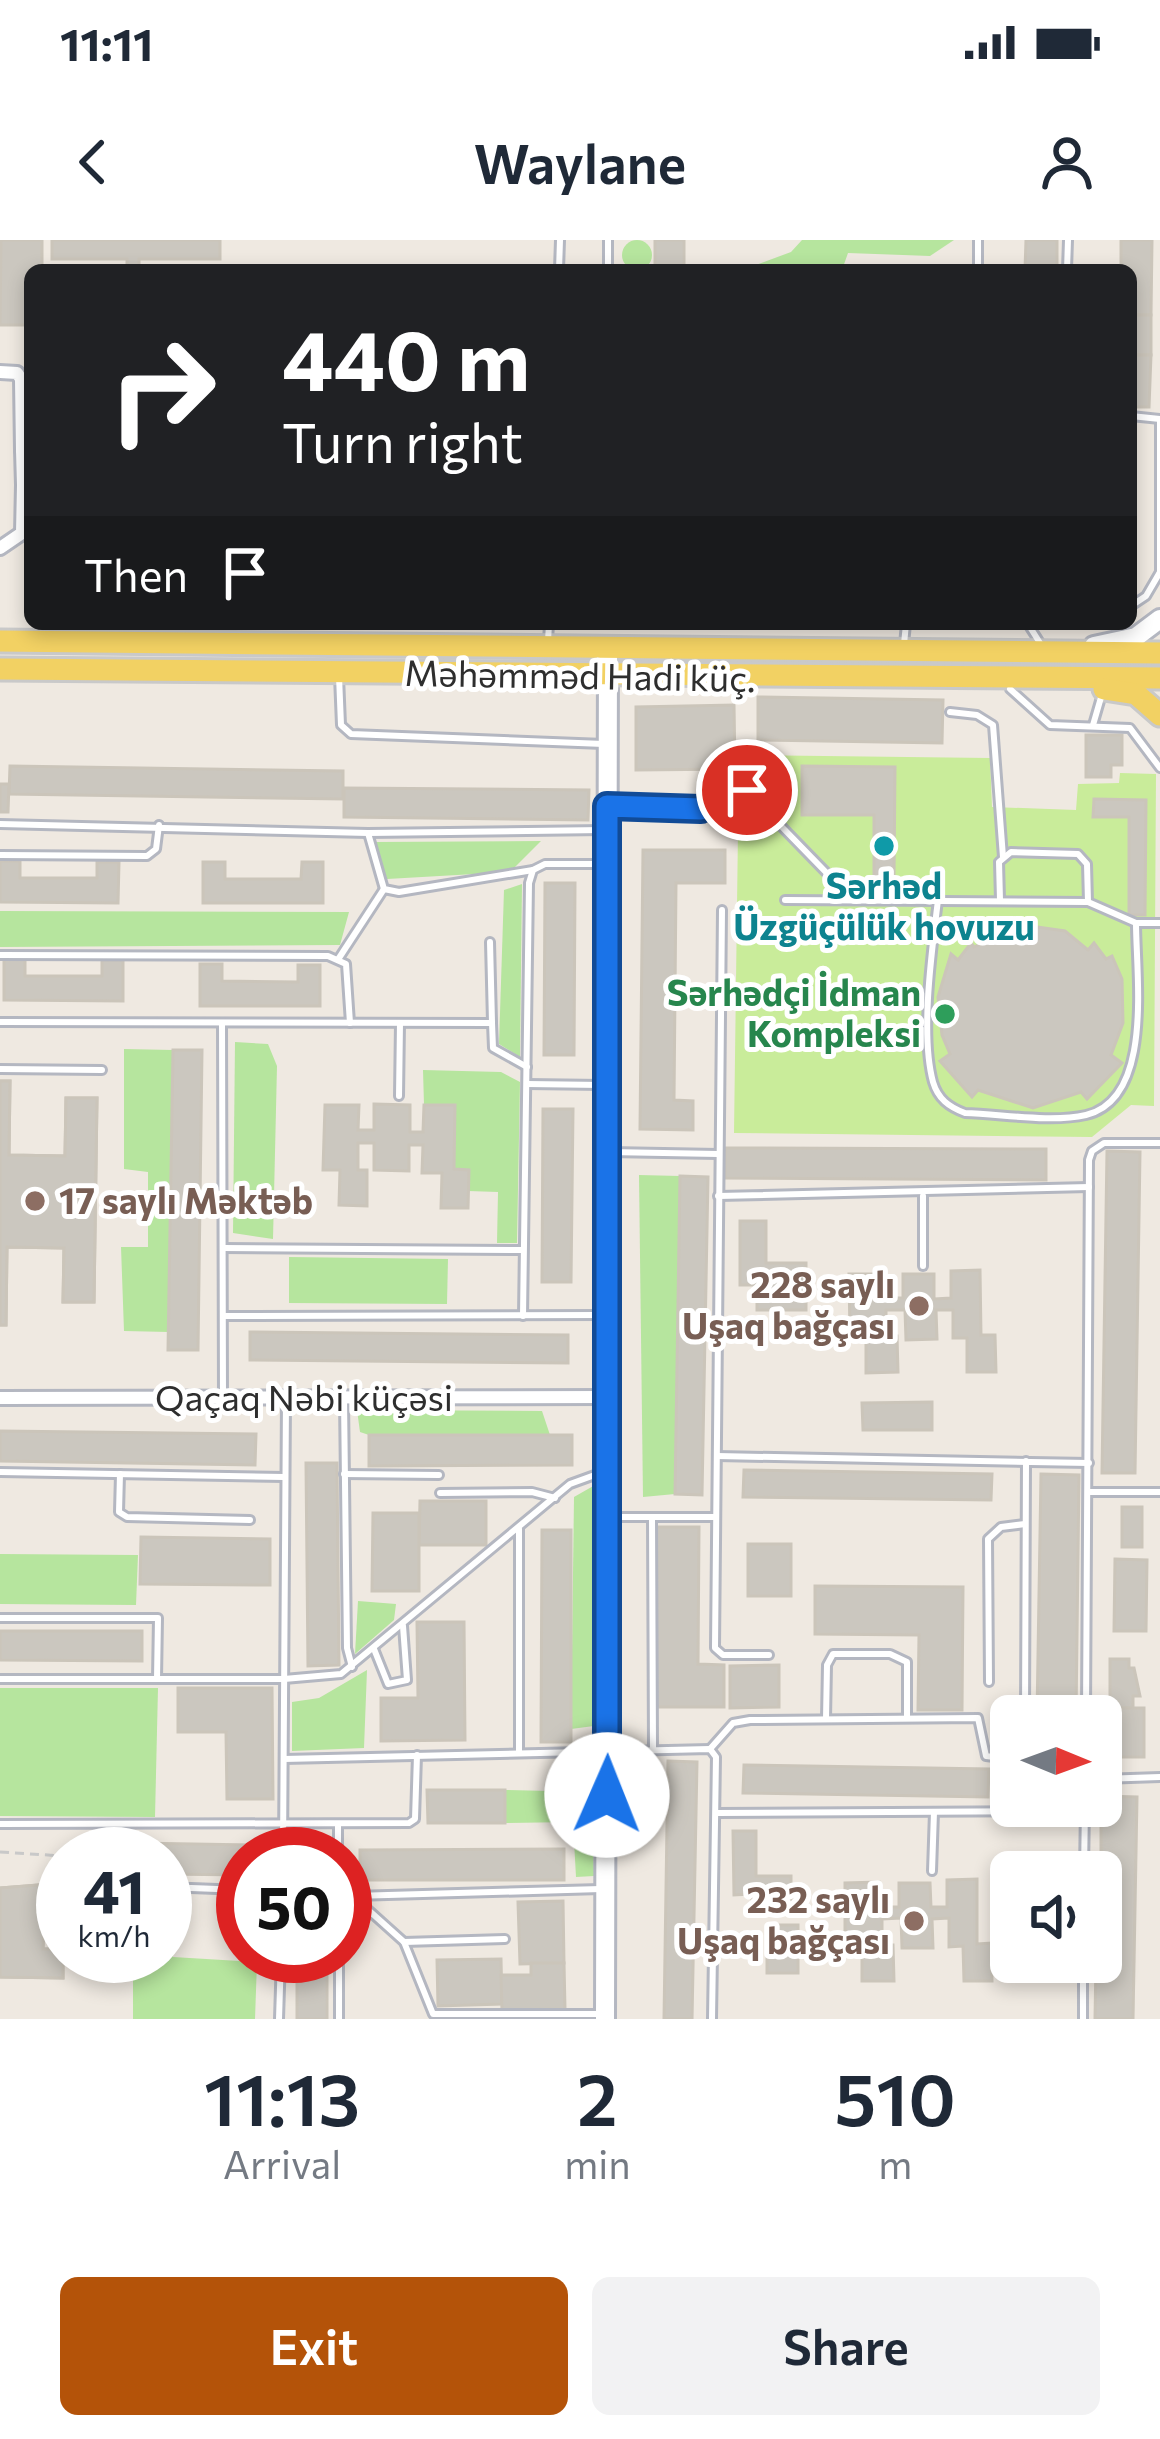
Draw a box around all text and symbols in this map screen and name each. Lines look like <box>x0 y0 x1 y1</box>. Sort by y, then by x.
text: 11:11 <box>60 15 153 70</box>
icon: back <box>60 129 126 195</box>
text: Waylane <box>474 129 686 195</box>
icon: person <box>1034 129 1100 195</box>
text: 440 m <box>282 306 530 408</box>
icon: right <box>84 312 240 468</box>
text: Turn right <box>282 408 523 474</box>
icon: arrive <box>212 540 278 606</box>
text: Then <box>84 546 188 601</box>
street label: Məhəmməd Hadi küç. <box>404 649 756 699</box>
pin <box>696 739 798 841</box>
icon: arrive <box>714 757 780 823</box>
marker: Sərhəd Üzgüçülük hovuzu <box>871 833 897 859</box>
place label: Sərhəd Üzgüçülük hovuzu <box>733 862 1035 948</box>
place label: Sərhədçi İdman Kompleksi <box>667 969 921 1054</box>
marker: Sərhədçi İdman Kompleksi <box>932 1001 958 1027</box>
place label: 17 saylı Məktəb <box>59 1177 313 1221</box>
marker: 17 saylı Məktəb <box>22 1188 48 1214</box>
place label: 228 saylı Uşaq bağçası <box>682 1261 895 1347</box>
marker: 228 saylı Uşaq bağçası <box>906 1293 932 1319</box>
street label: Qaçaq Nəbi küçəsi <box>155 1374 453 1418</box>
north arrow <box>990 1695 1122 1827</box>
map controls <box>990 1695 1122 1983</box>
position arrow <box>544 1732 670 1858</box>
speed limit sign: 50 <box>216 1827 372 1983</box>
button: sound <box>990 1851 1122 1983</box>
text: 41 <box>83 1853 145 1926</box>
place label: 232 saylı Uşaq bağçası <box>677 1876 890 1962</box>
marker: 232 saylı Uşaq bağçası <box>901 1908 927 1934</box>
text: km/h <box>78 1916 150 1953</box>
text: 11:13 <box>204 2053 360 2141</box>
text: 2 <box>577 2053 618 2141</box>
text: 510 <box>835 2053 956 2141</box>
text: Arrival <box>223 2139 341 2187</box>
text: min <box>564 2139 631 2187</box>
text: m <box>878 2139 912 2187</box>
button: Exit <box>60 2277 568 2415</box>
button: Share <box>592 2277 1100 2415</box>

